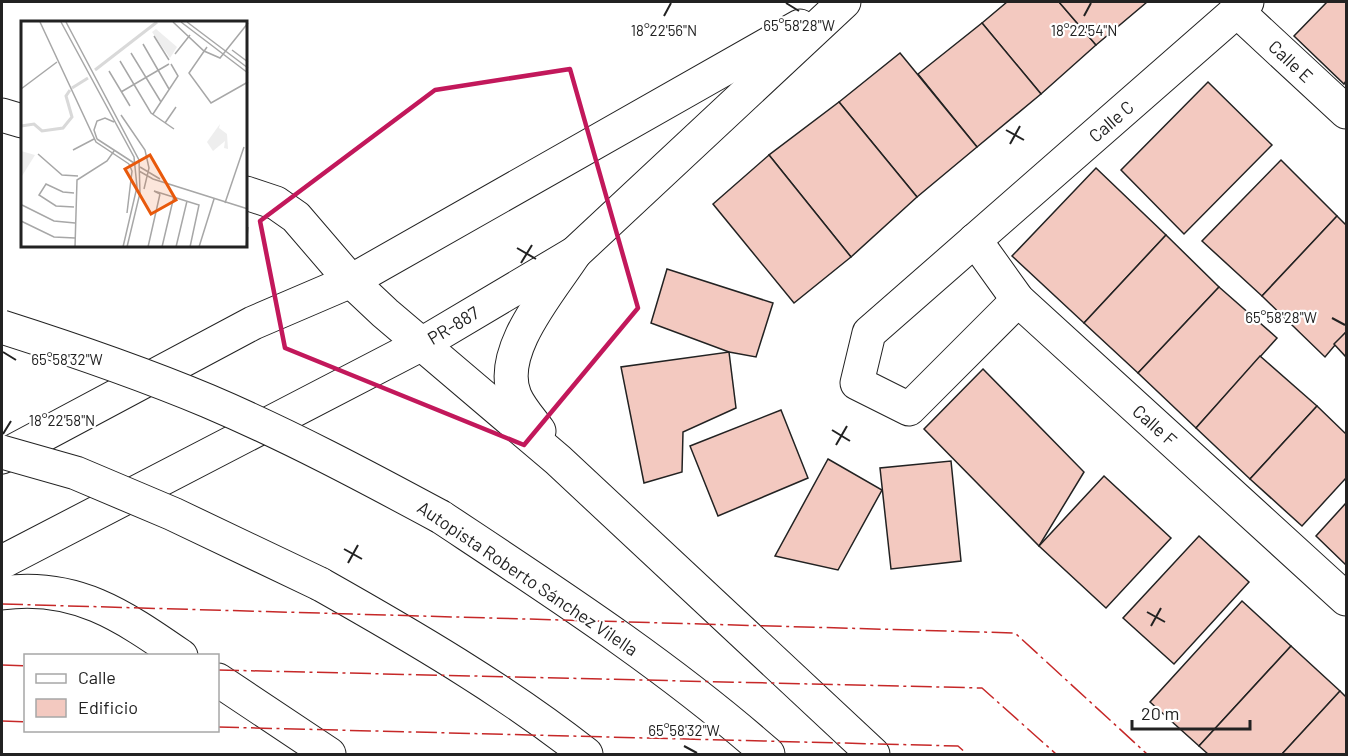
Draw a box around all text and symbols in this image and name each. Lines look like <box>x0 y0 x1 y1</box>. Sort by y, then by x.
text: 65°58'28"W <box>763 16 835 34</box>
inset map <box>21 21 248 248</box>
text: 18°22'56"N <box>631 21 697 39</box>
text: 18°22'54"N <box>1051 21 1117 39</box>
street label: Calle E <box>1264 35 1318 87</box>
street label: Calle C <box>1084 96 1138 146</box>
street label: PR-887 <box>423 301 483 349</box>
text: 65°58'28"W <box>1245 308 1317 326</box>
text: 65°58'32"W <box>31 350 103 368</box>
street label: Calle F <box>1128 400 1182 450</box>
text: 18°22'58"N <box>29 411 95 429</box>
street label: Autopista Roberto Sánchez Vilella <box>413 496 643 660</box>
legend <box>24 654 219 732</box>
text: Calle <box>78 666 116 688</box>
scale bar <box>1132 693 1250 731</box>
text: Edificio <box>78 696 138 718</box>
text: 20 m <box>1141 702 1179 724</box>
text: 65°58'32"W <box>648 721 720 739</box>

